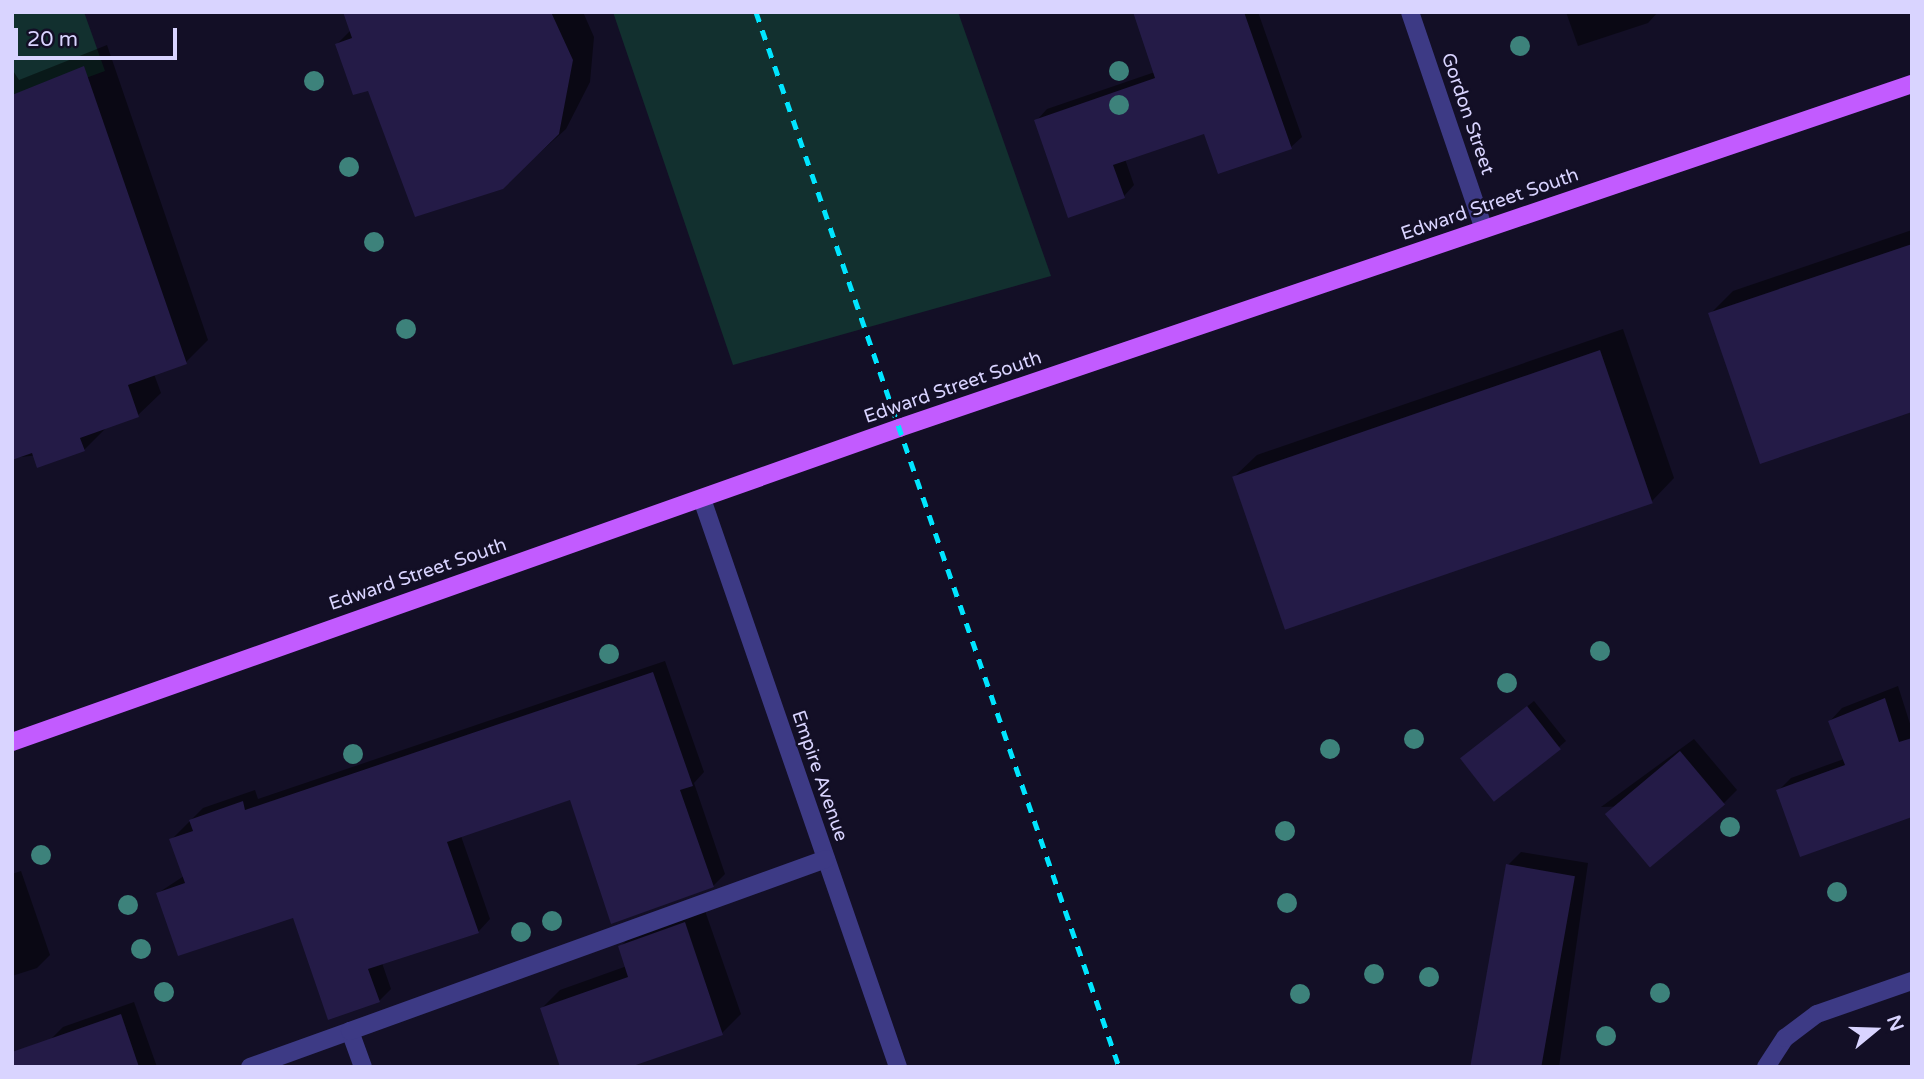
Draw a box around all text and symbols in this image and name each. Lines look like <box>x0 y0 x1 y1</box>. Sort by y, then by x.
scale bar <box>18 14 180 58</box>
text: 20 m <box>27 27 78 52</box>
street label: Gordon Street <box>1436 50 1498 178</box>
street label: Edward Street South <box>1398 164 1582 246</box>
street label: Edward Street South <box>861 347 1045 429</box>
street label: Edward Street South <box>326 534 510 616</box>
street label: Empire Avenue <box>786 708 852 844</box>
north arrow <box>1840 995 1910 1065</box>
text: N <box>1882 1012 1908 1034</box>

